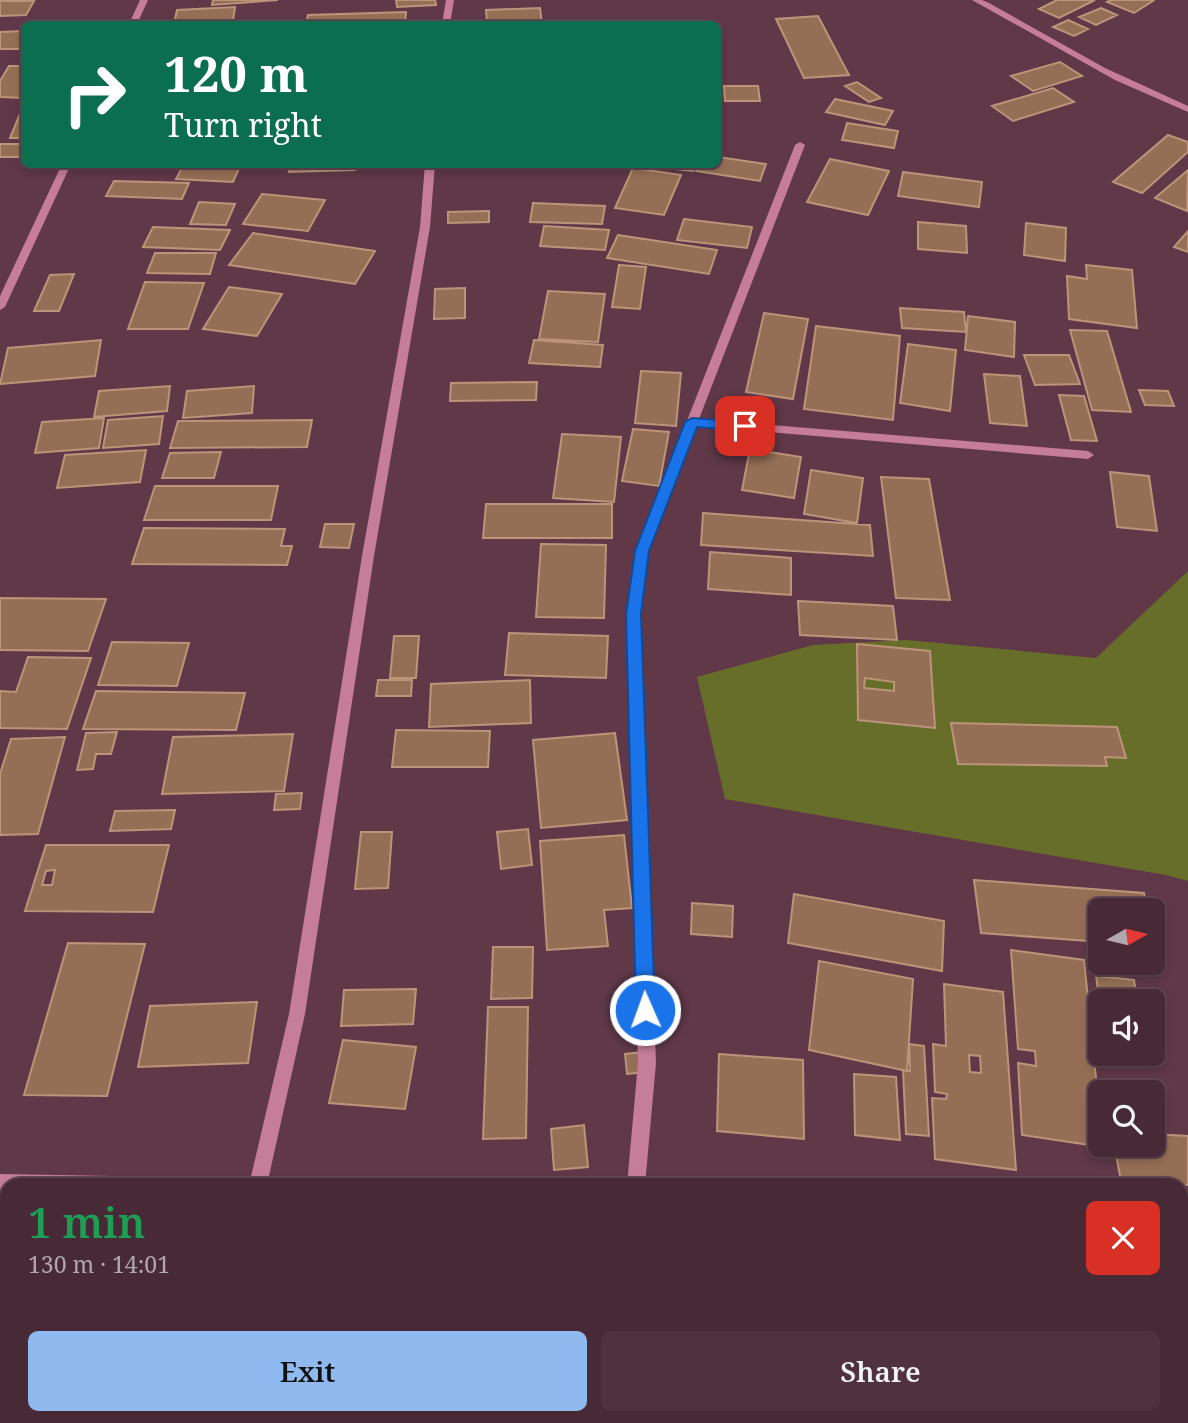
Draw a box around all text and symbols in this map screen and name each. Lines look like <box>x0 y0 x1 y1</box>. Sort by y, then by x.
text: 120 m <box>164 40 308 106</box>
icon: right <box>49 49 140 140</box>
text: Turn right <box>164 103 322 146</box>
pin <box>715 396 775 456</box>
icon: arrive <box>726 407 764 445</box>
north arrow <box>1088 898 1166 975</box>
map controls <box>1088 898 1165 1157</box>
position arrow <box>608 973 682 1047</box>
button: sound <box>1088 989 1165 1066</box>
button: search <box>1088 1080 1165 1157</box>
text: 1 min <box>28 1193 145 1250</box>
button: close <box>1086 1201 1160 1275</box>
text: 130 m · 14:01 <box>28 1248 170 1280</box>
button: Exit <box>28 1331 587 1411</box>
button: Share <box>601 1331 1160 1411</box>

